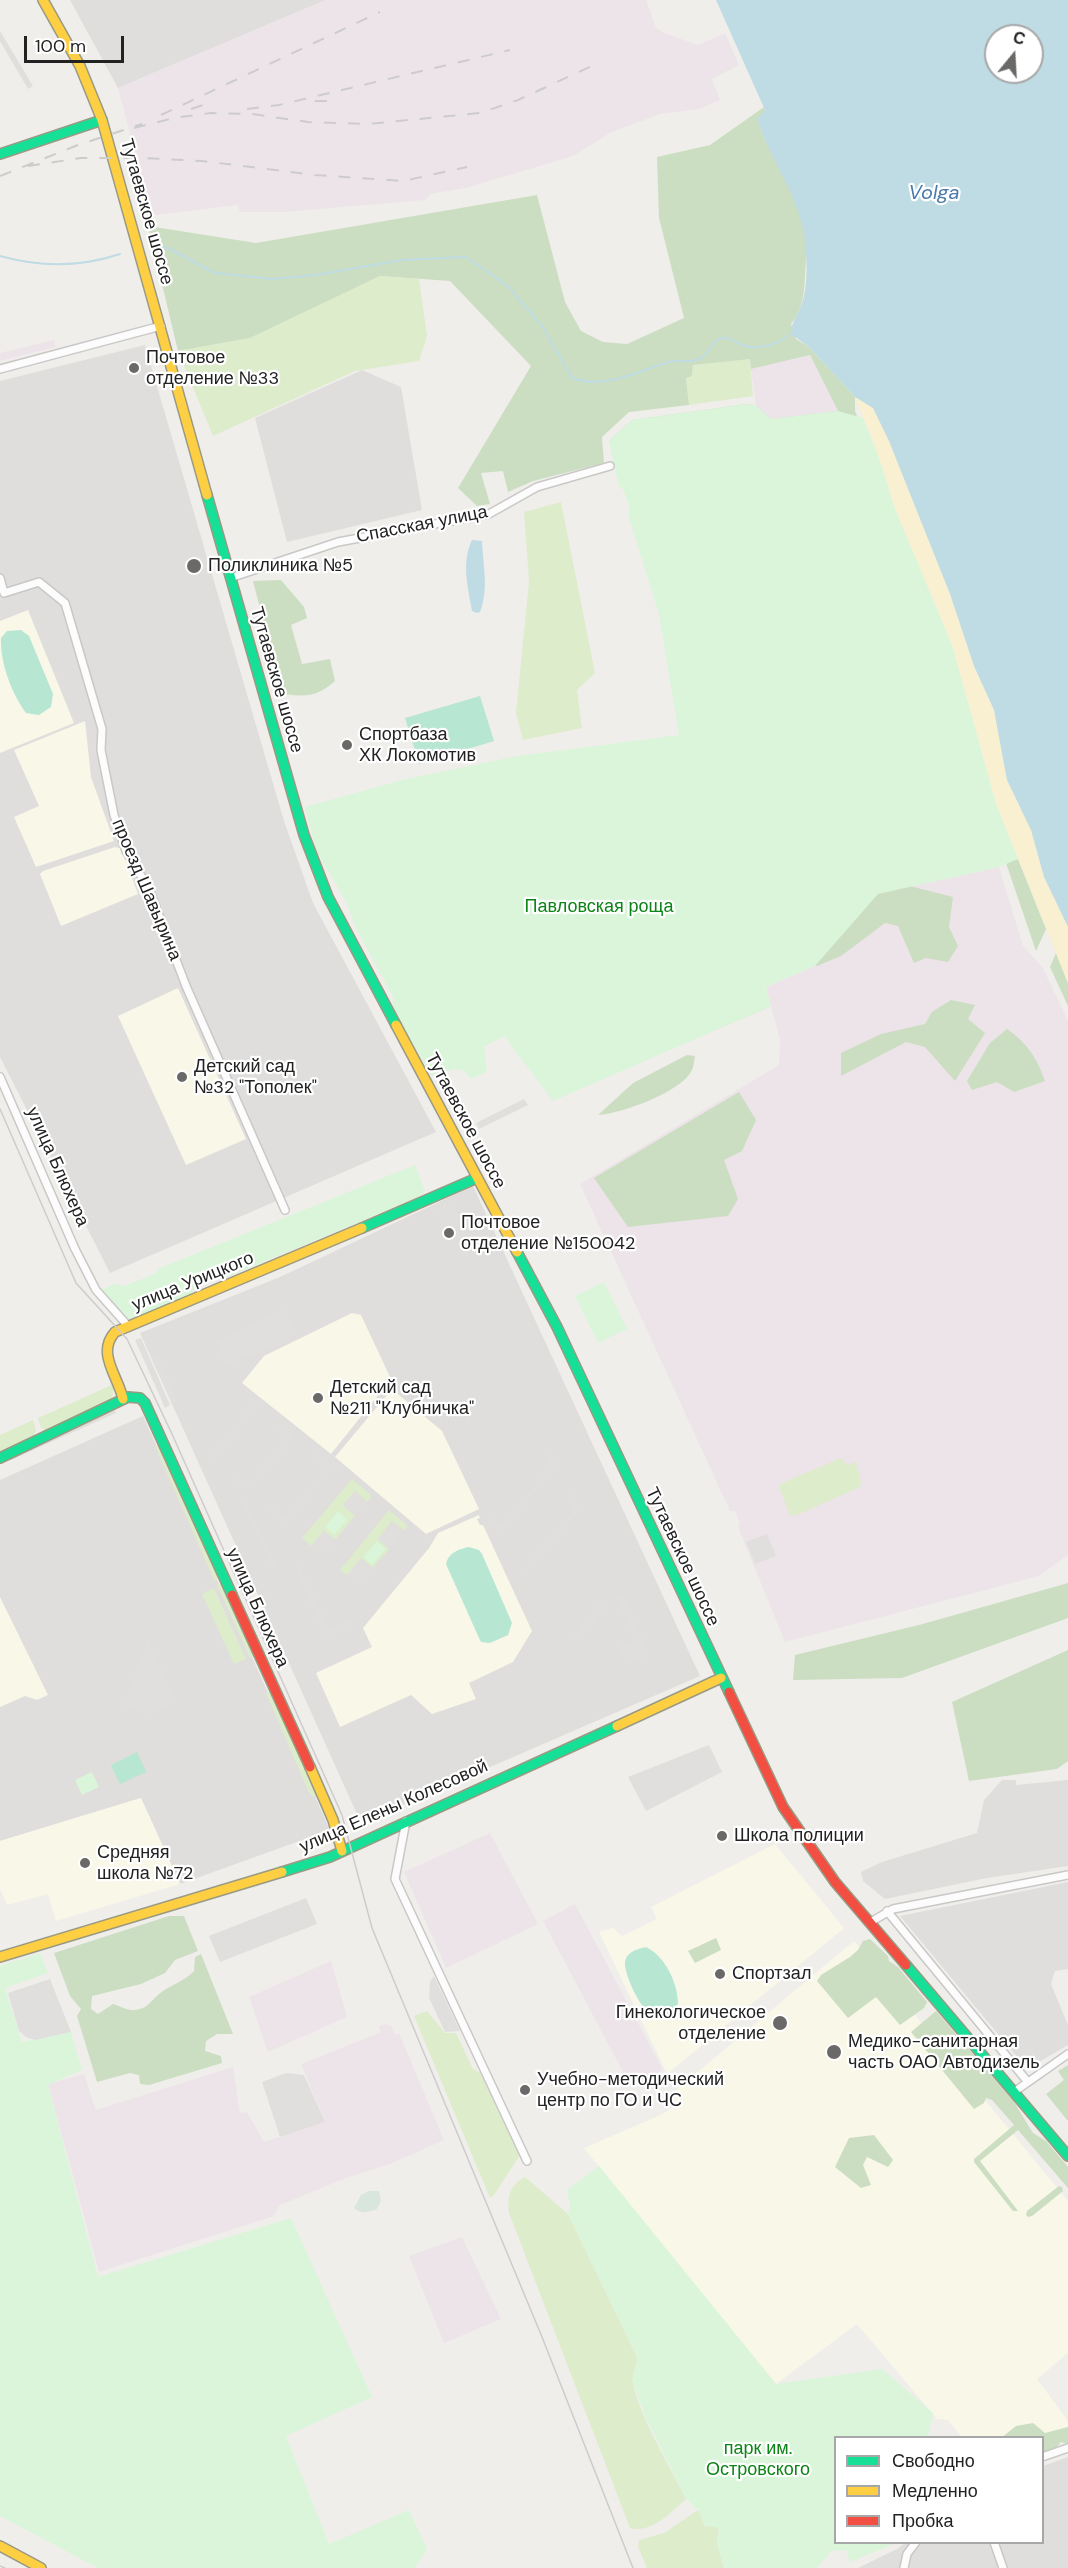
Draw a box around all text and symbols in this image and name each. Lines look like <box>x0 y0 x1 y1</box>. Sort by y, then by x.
scale bar <box>27 24 128 62</box>
north arrow <box>984 24 1044 84</box>
text: С <box>1010 27 1028 50</box>
text: 100 m <box>35 34 86 58</box>
street label: Тутаевское шоссе <box>115 137 177 287</box>
water label: Volga <box>909 182 959 206</box>
place label: Почтовое отделение №33 <box>146 347 279 389</box>
marker: Почтовое отделение №33 <box>127 361 141 375</box>
street label: Спасская улица <box>355 502 489 548</box>
place label: Поликлиника №5 <box>208 555 353 577</box>
marker: Поликлиника №5 <box>185 557 203 575</box>
street label: Тутаевское шоссе <box>245 605 307 755</box>
place label: Спортбаза ХК Локомотив <box>359 724 476 766</box>
marker: Спортбаза ХК Локомотив <box>340 738 354 752</box>
street label: проезд Шавырина <box>106 816 186 964</box>
park label: Павловская роща <box>525 896 673 918</box>
street label: Тутаевское шоссе <box>420 1049 510 1193</box>
place label: Детский сад №32 "Тополек" <box>194 1056 317 1098</box>
marker: Детский сад №32 "Тополек" <box>175 1070 189 1084</box>
street label: улица Блюхера <box>21 1104 93 1230</box>
place label: Почтовое отделение №150042 <box>461 1212 635 1254</box>
marker: Почтовое отделение №150042 <box>442 1226 456 1240</box>
street label: улица Урицкого <box>129 1248 257 1316</box>
place label: Детский сад №211 "Клубничка" <box>330 1377 474 1420</box>
marker: Детский сад №211 "Клубничка" <box>311 1391 325 1405</box>
street label: Тутаевское шоссе <box>640 1484 724 1630</box>
street label: улица Блюхера <box>221 1545 293 1671</box>
street label: улица Елены Колесовой <box>297 1756 491 1858</box>
place label: Школа полиции <box>734 1825 864 1847</box>
marker: Школа полиции <box>715 1829 729 1843</box>
place label: Средняя школа №72 <box>97 1842 193 1884</box>
marker: Средняя школа №72 <box>78 1856 92 1870</box>
place label: Спортзал <box>732 1963 811 1985</box>
marker: Спортзал <box>713 1967 727 1981</box>
place label: Гинекологическое отделение <box>616 2002 766 2044</box>
marker: Гинекологическое отделение <box>771 2014 789 2032</box>
place label: Медико-санитарная часть ОАО Автодизель <box>848 2031 1040 2074</box>
marker: Медико-санитарная часть ОАО Автодизель <box>825 2043 843 2061</box>
place label: Учебно-методический центр по ГО и ЧС <box>537 2069 724 2112</box>
marker: Учебно-методический центр по ГО и ЧС <box>518 2083 532 2097</box>
legend <box>834 2436 1044 2544</box>
park label: парк им. Островского <box>706 2438 810 2480</box>
text: Свободно <box>892 2449 975 2473</box>
text: Медленно <box>892 2479 978 2503</box>
text: Пробка <box>892 2509 954 2533</box>

